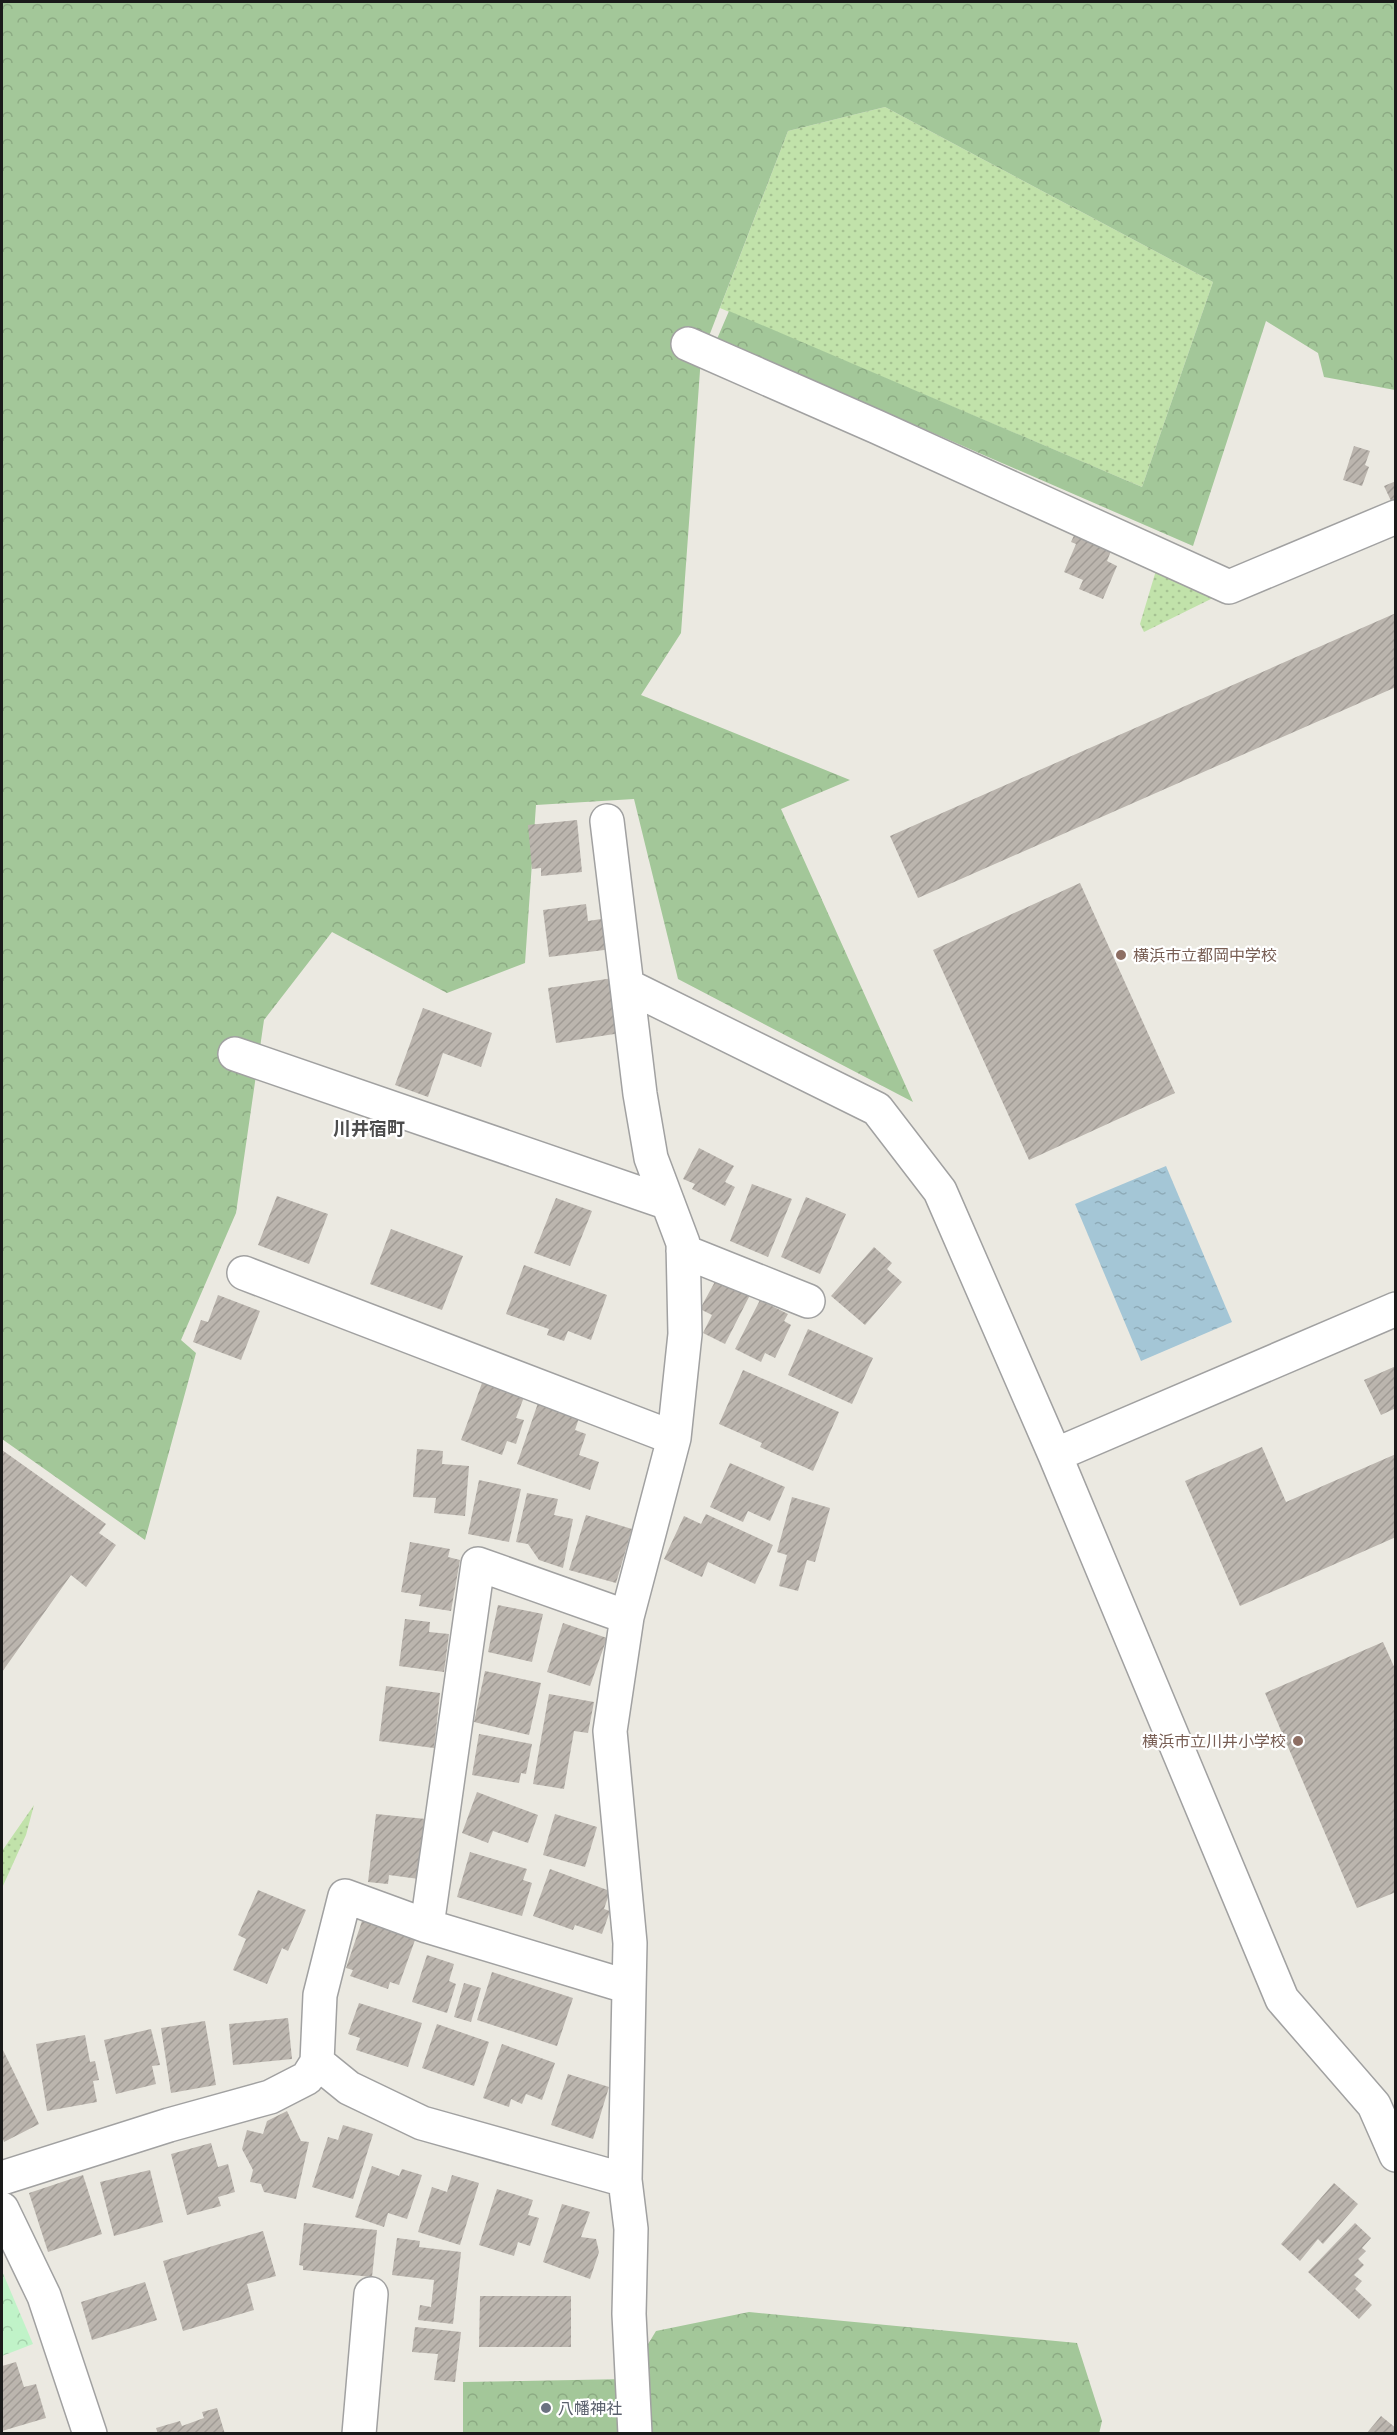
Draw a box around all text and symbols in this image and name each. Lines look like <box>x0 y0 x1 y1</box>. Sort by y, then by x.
place label: 横浜市立都岡中学校 <box>1133 945 1277 965</box>
marker: 横浜市立都岡中学校 <box>1114 948 1128 962</box>
district label: 川井宿町 <box>333 1118 405 1139</box>
place label: 横浜市立川井小学校 <box>1142 1731 1286 1751</box>
marker: 横浜市立川井小学校 <box>1291 1734 1305 1748</box>
place label: 八幡神社 <box>558 2398 622 2418</box>
marker: 八幡神社 <box>539 2401 553 2415</box>

